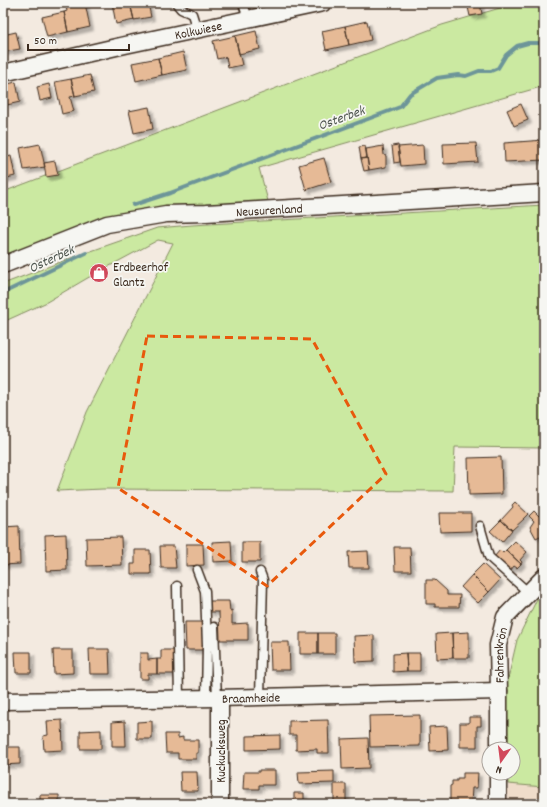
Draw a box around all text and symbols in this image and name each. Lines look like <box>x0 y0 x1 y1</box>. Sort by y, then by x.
street label: Kolkwiese <box>173 18 224 46</box>
scale bar <box>28 26 129 52</box>
text: 50 m <box>34 33 57 50</box>
water label: Osterbek <box>316 101 369 137</box>
street label: Neusurenland <box>235 200 303 223</box>
water label: Osterbek <box>26 240 79 279</box>
place label: Erdbeerhof Glantz <box>113 259 168 293</box>
shop icon: Erdbeerhof Glantz <box>88 262 110 284</box>
street label: Fahrenkrön <box>491 626 514 683</box>
street label: Braamheide <box>222 689 281 710</box>
street label: Kuckucksweg <box>213 719 232 783</box>
north arrow <box>481 741 521 781</box>
text: N <box>494 760 504 777</box>

